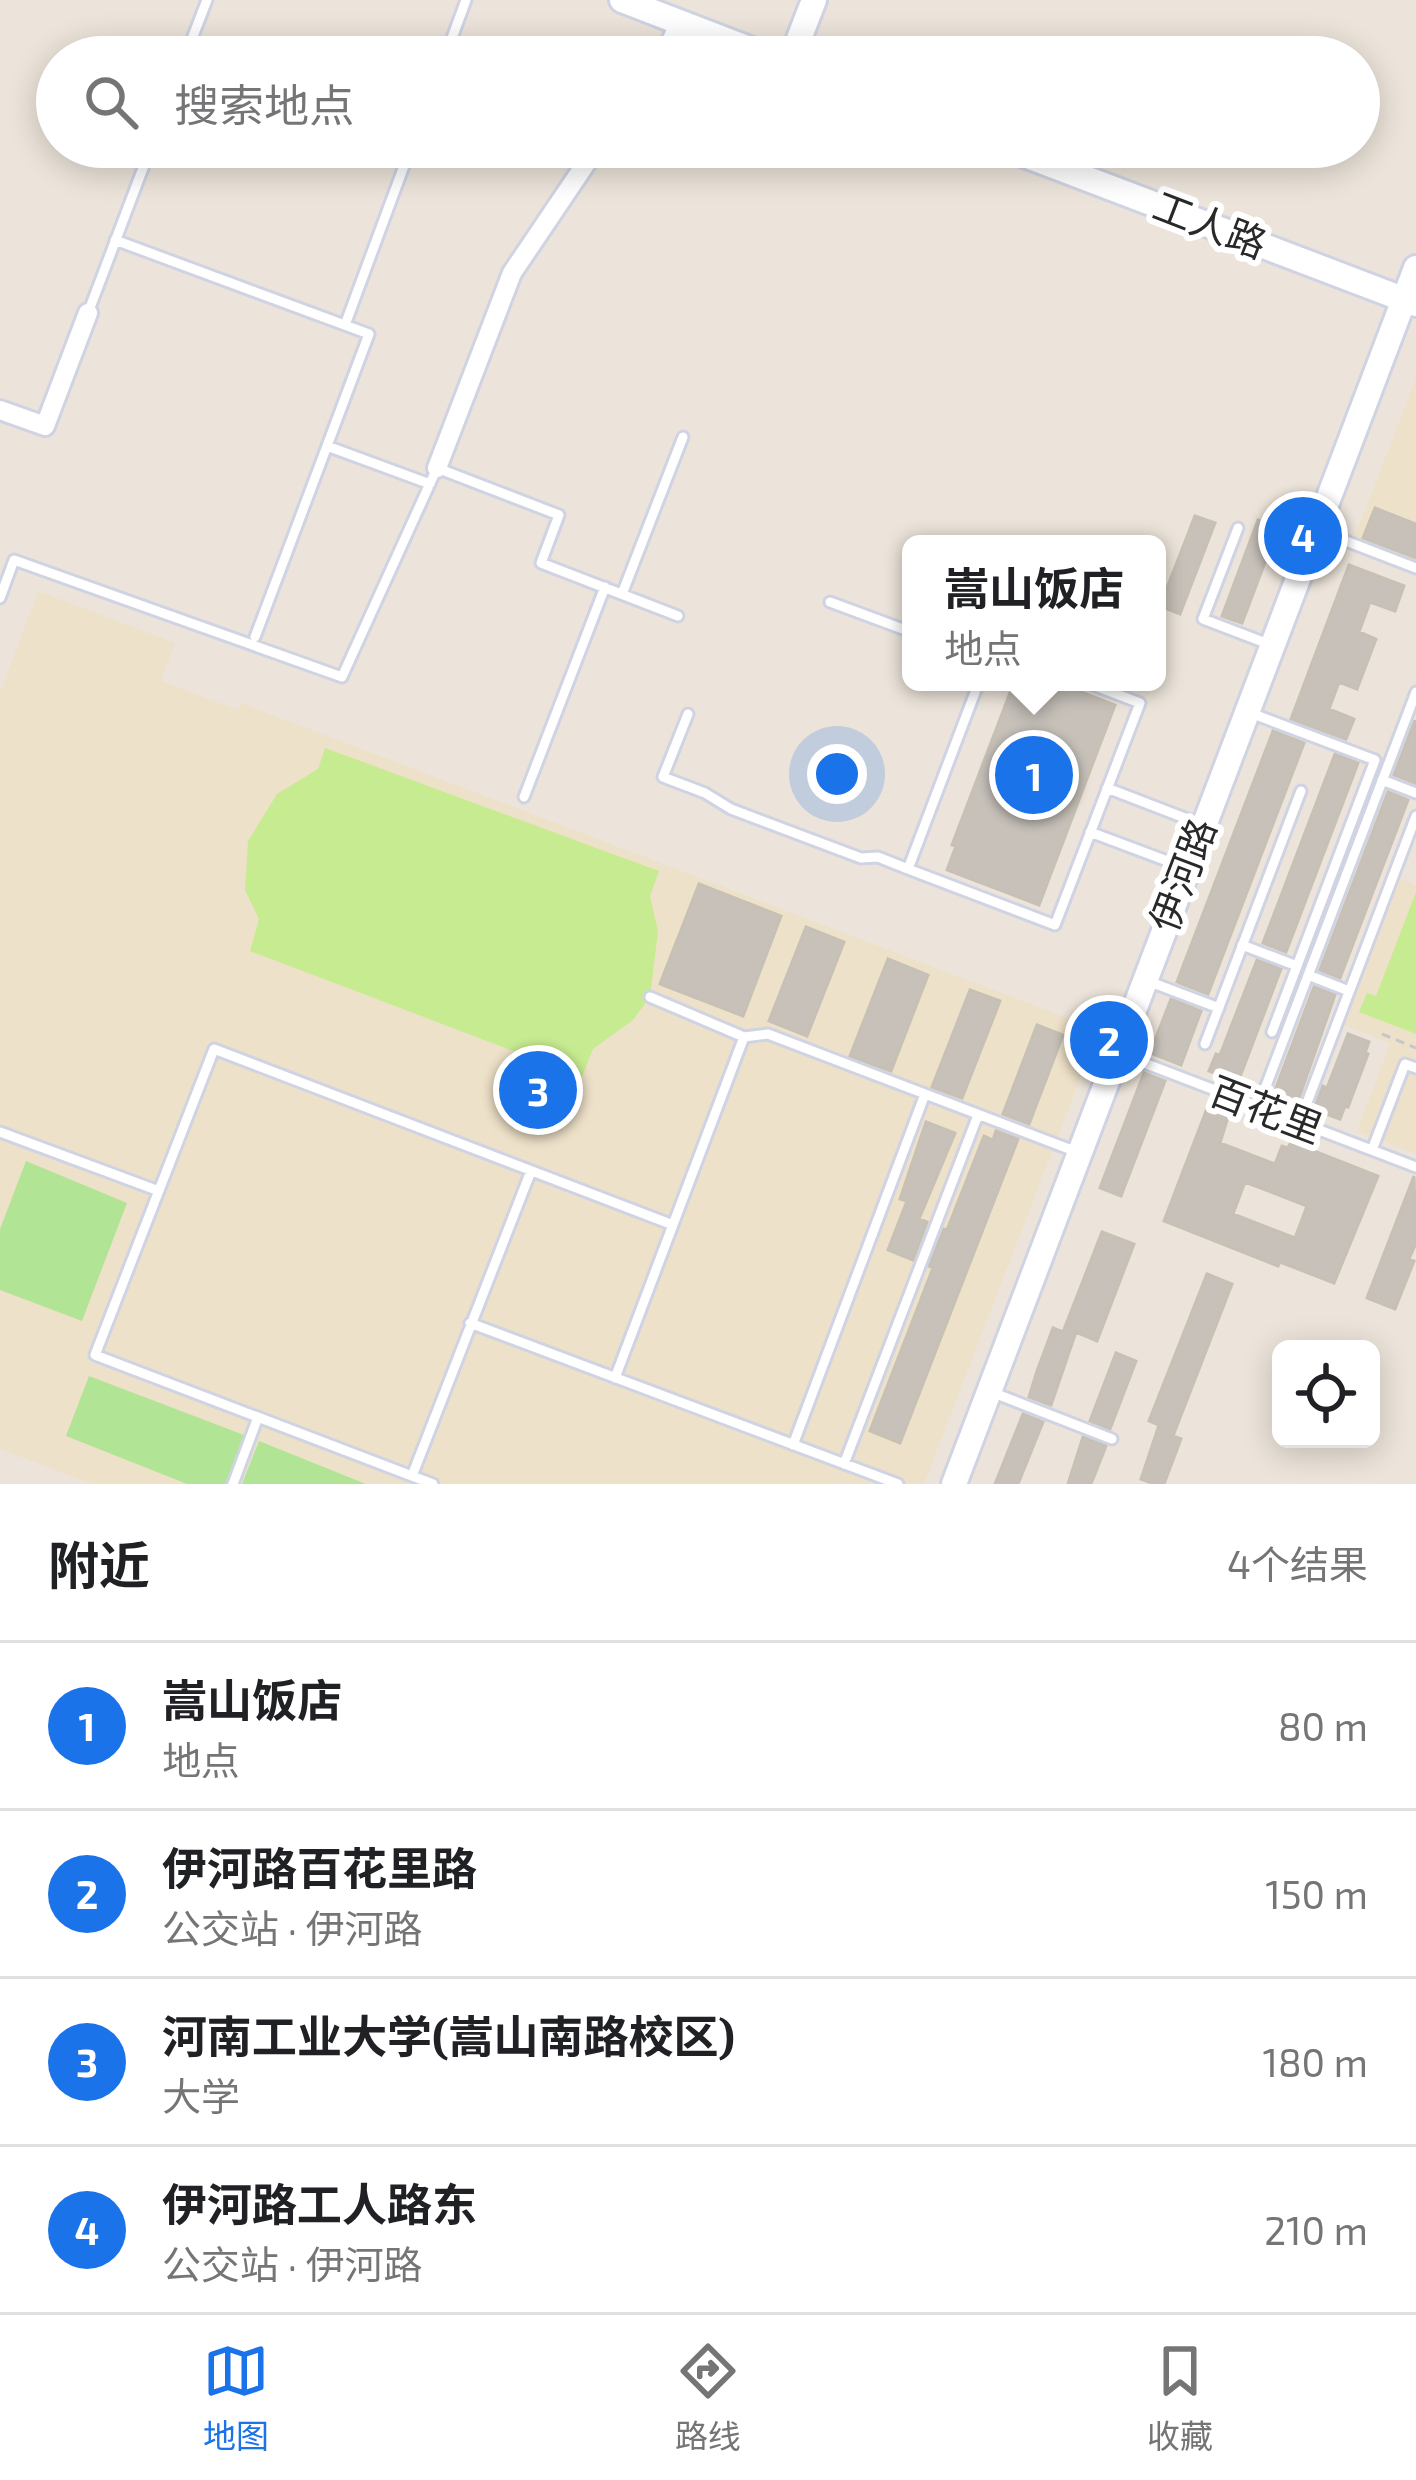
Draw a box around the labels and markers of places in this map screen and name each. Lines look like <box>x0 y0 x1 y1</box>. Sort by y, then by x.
pin: 4 <box>1264 491 1342 581</box>
pin: 1 <box>995 730 1073 820</box>
pin: 2 <box>1070 995 1148 1085</box>
pin: 3 <box>499 1045 577 1135</box>

